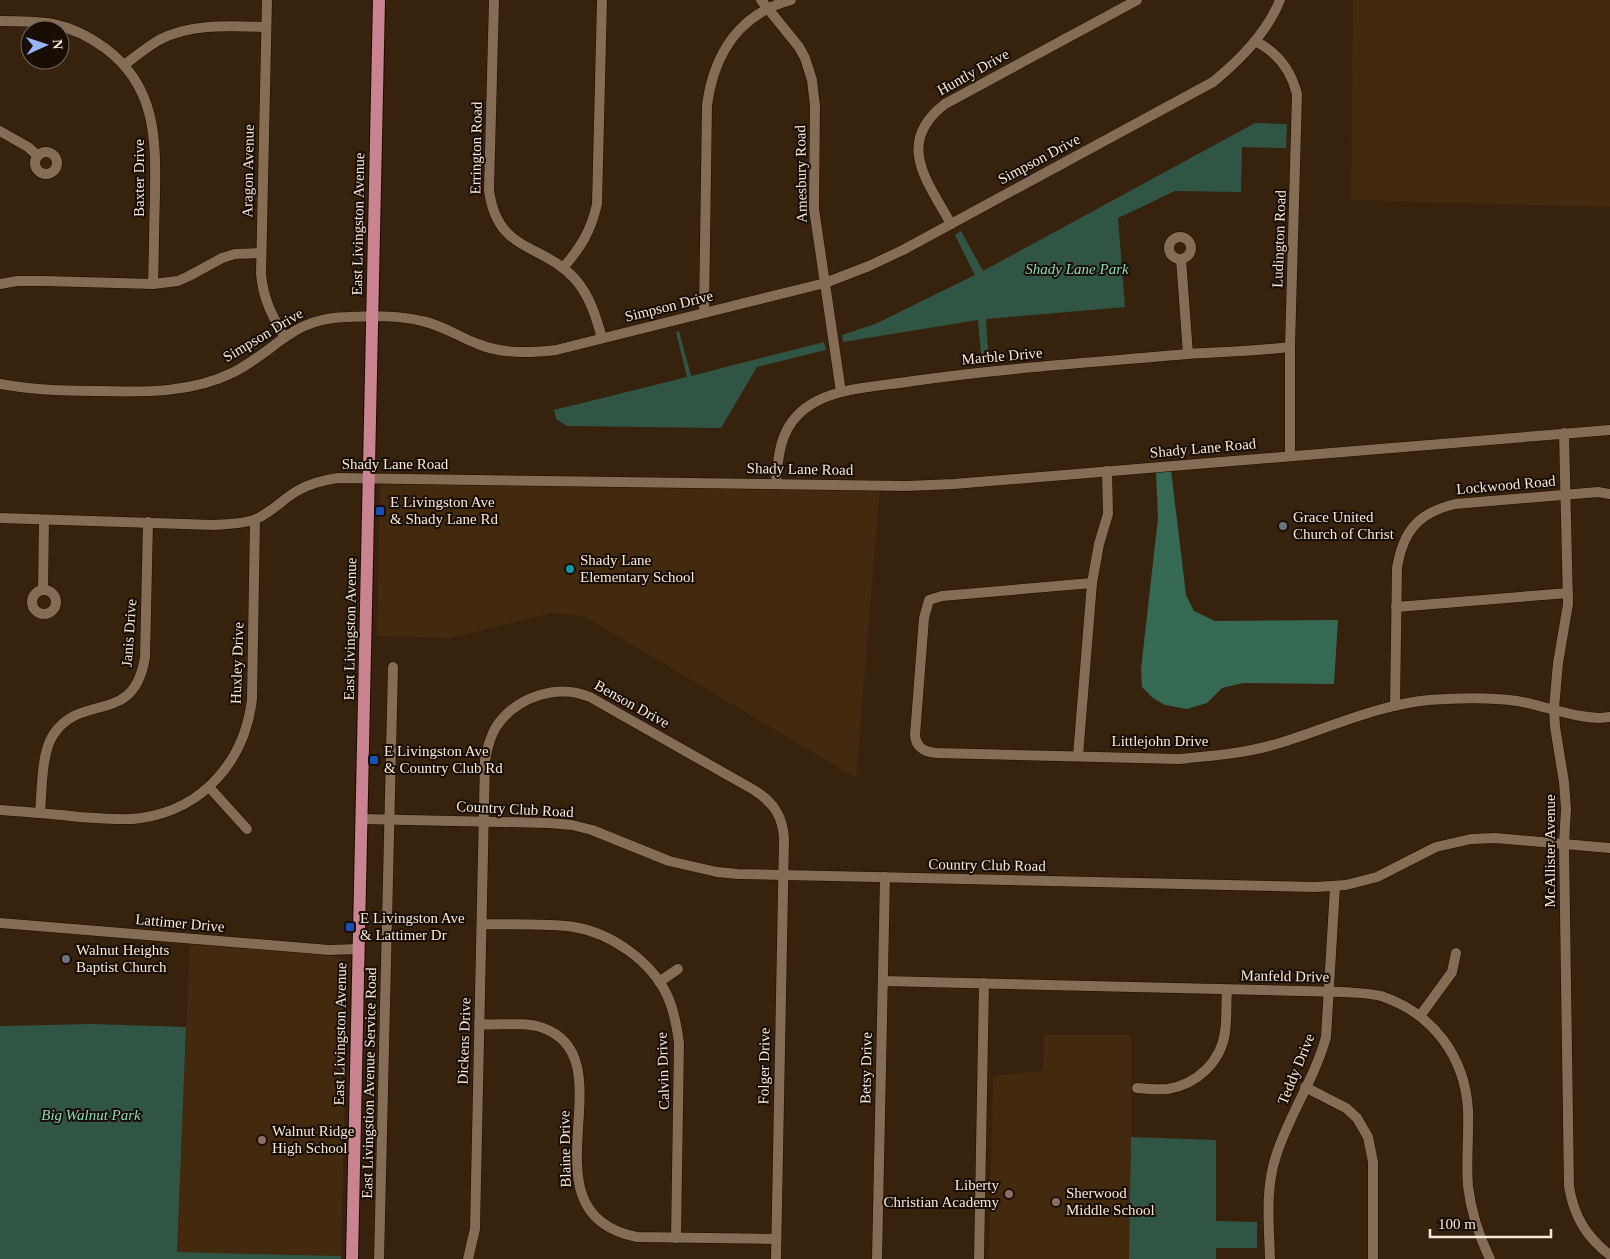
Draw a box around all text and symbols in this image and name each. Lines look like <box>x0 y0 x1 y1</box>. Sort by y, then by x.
north arrow <box>20 20 70 70</box>
text: N <box>50 39 65 50</box>
street label: Huntly Drive <box>934 46 1012 98</box>
street label: Errington Road <box>467 101 485 195</box>
street label: Aragon Avenue <box>239 124 257 218</box>
street label: Amesbury Road <box>792 124 810 223</box>
street label: Simpson Drive <box>995 131 1083 187</box>
street label: Baxter Drive <box>131 139 147 217</box>
street label: East Livingston Avenue <box>349 152 367 296</box>
street label: Ludington Road <box>1269 189 1289 288</box>
park label: Shady Lane Park <box>1025 261 1129 277</box>
street label: Simpson Drive <box>623 287 715 325</box>
street label: Simpson Drive <box>220 305 306 365</box>
street label: Marble Drive <box>961 344 1043 368</box>
street label: Shady Lane Road <box>1149 435 1257 461</box>
street label: Shady Lane Road <box>342 456 449 472</box>
street label: Shady Lane Road <box>747 460 854 478</box>
street label: Lockwood Road <box>1456 473 1557 497</box>
place label: E Livingston Ave & Shady Lane Rd <box>390 494 498 527</box>
marker: E Livingston Ave & Shady Lane Rd <box>374 505 386 517</box>
place label: Grace United Church of Christ <box>1293 509 1395 542</box>
marker: Grace United Church of Christ <box>1277 520 1289 532</box>
place label: Shady Lane Elementary School <box>580 552 695 585</box>
street label: East Livingston Avenue <box>341 557 359 701</box>
marker: Shady Lane Elementary School <box>564 563 576 575</box>
street label: Janis Drive <box>119 598 139 667</box>
street label: Huxley Drive <box>228 621 246 704</box>
street label: Benson Drive <box>592 677 672 731</box>
street label: Littlejohn Drive <box>1111 733 1209 749</box>
place label: E Livingston Ave & Country Club Rd <box>384 743 503 776</box>
marker: E Livingston Ave & Country Club Rd <box>368 754 380 766</box>
street label: McAllister Avenue <box>1542 794 1558 908</box>
street label: Country Club Road <box>456 798 575 820</box>
street label: Country Club Road <box>928 856 1046 874</box>
place label: E Livingston Ave & Lattimer Dr <box>360 910 465 943</box>
street label: Lattimer Drive <box>135 911 226 935</box>
marker: E Livingston Ave & Lattimer Dr <box>344 921 356 933</box>
place label: Walnut Heights Baptist Church <box>76 942 170 975</box>
marker: Walnut Heights Baptist Church <box>60 953 72 965</box>
street label: East Livingston Avenue <box>331 962 349 1106</box>
street label: East Livingstion Avenue Service Road <box>359 967 379 1199</box>
street label: Manfeld Drive <box>1241 967 1330 985</box>
street label: Dickens Drive <box>454 997 474 1085</box>
street label: Folger Drive <box>755 1027 773 1105</box>
street label: Calvin Drive <box>654 1031 672 1110</box>
street label: Betsy Drive <box>857 1031 875 1104</box>
street label: Teddy Drive <box>1274 1031 1318 1107</box>
park label: Big Walnut Park <box>41 1107 141 1123</box>
street label: Blaine Drive <box>556 1110 574 1188</box>
place label: Walnut Ridge High School <box>272 1123 355 1156</box>
marker: Walnut Ridge High School <box>256 1134 268 1146</box>
place label: Liberty Christian Academy <box>884 1177 999 1210</box>
place label: Sherwood Middle School <box>1066 1185 1155 1218</box>
marker: Liberty Christian Academy <box>1003 1188 1015 1200</box>
marker: Sherwood Middle School <box>1050 1196 1062 1208</box>
scale bar <box>1430 1206 1551 1238</box>
text: 100 m <box>1438 1216 1476 1232</box>

